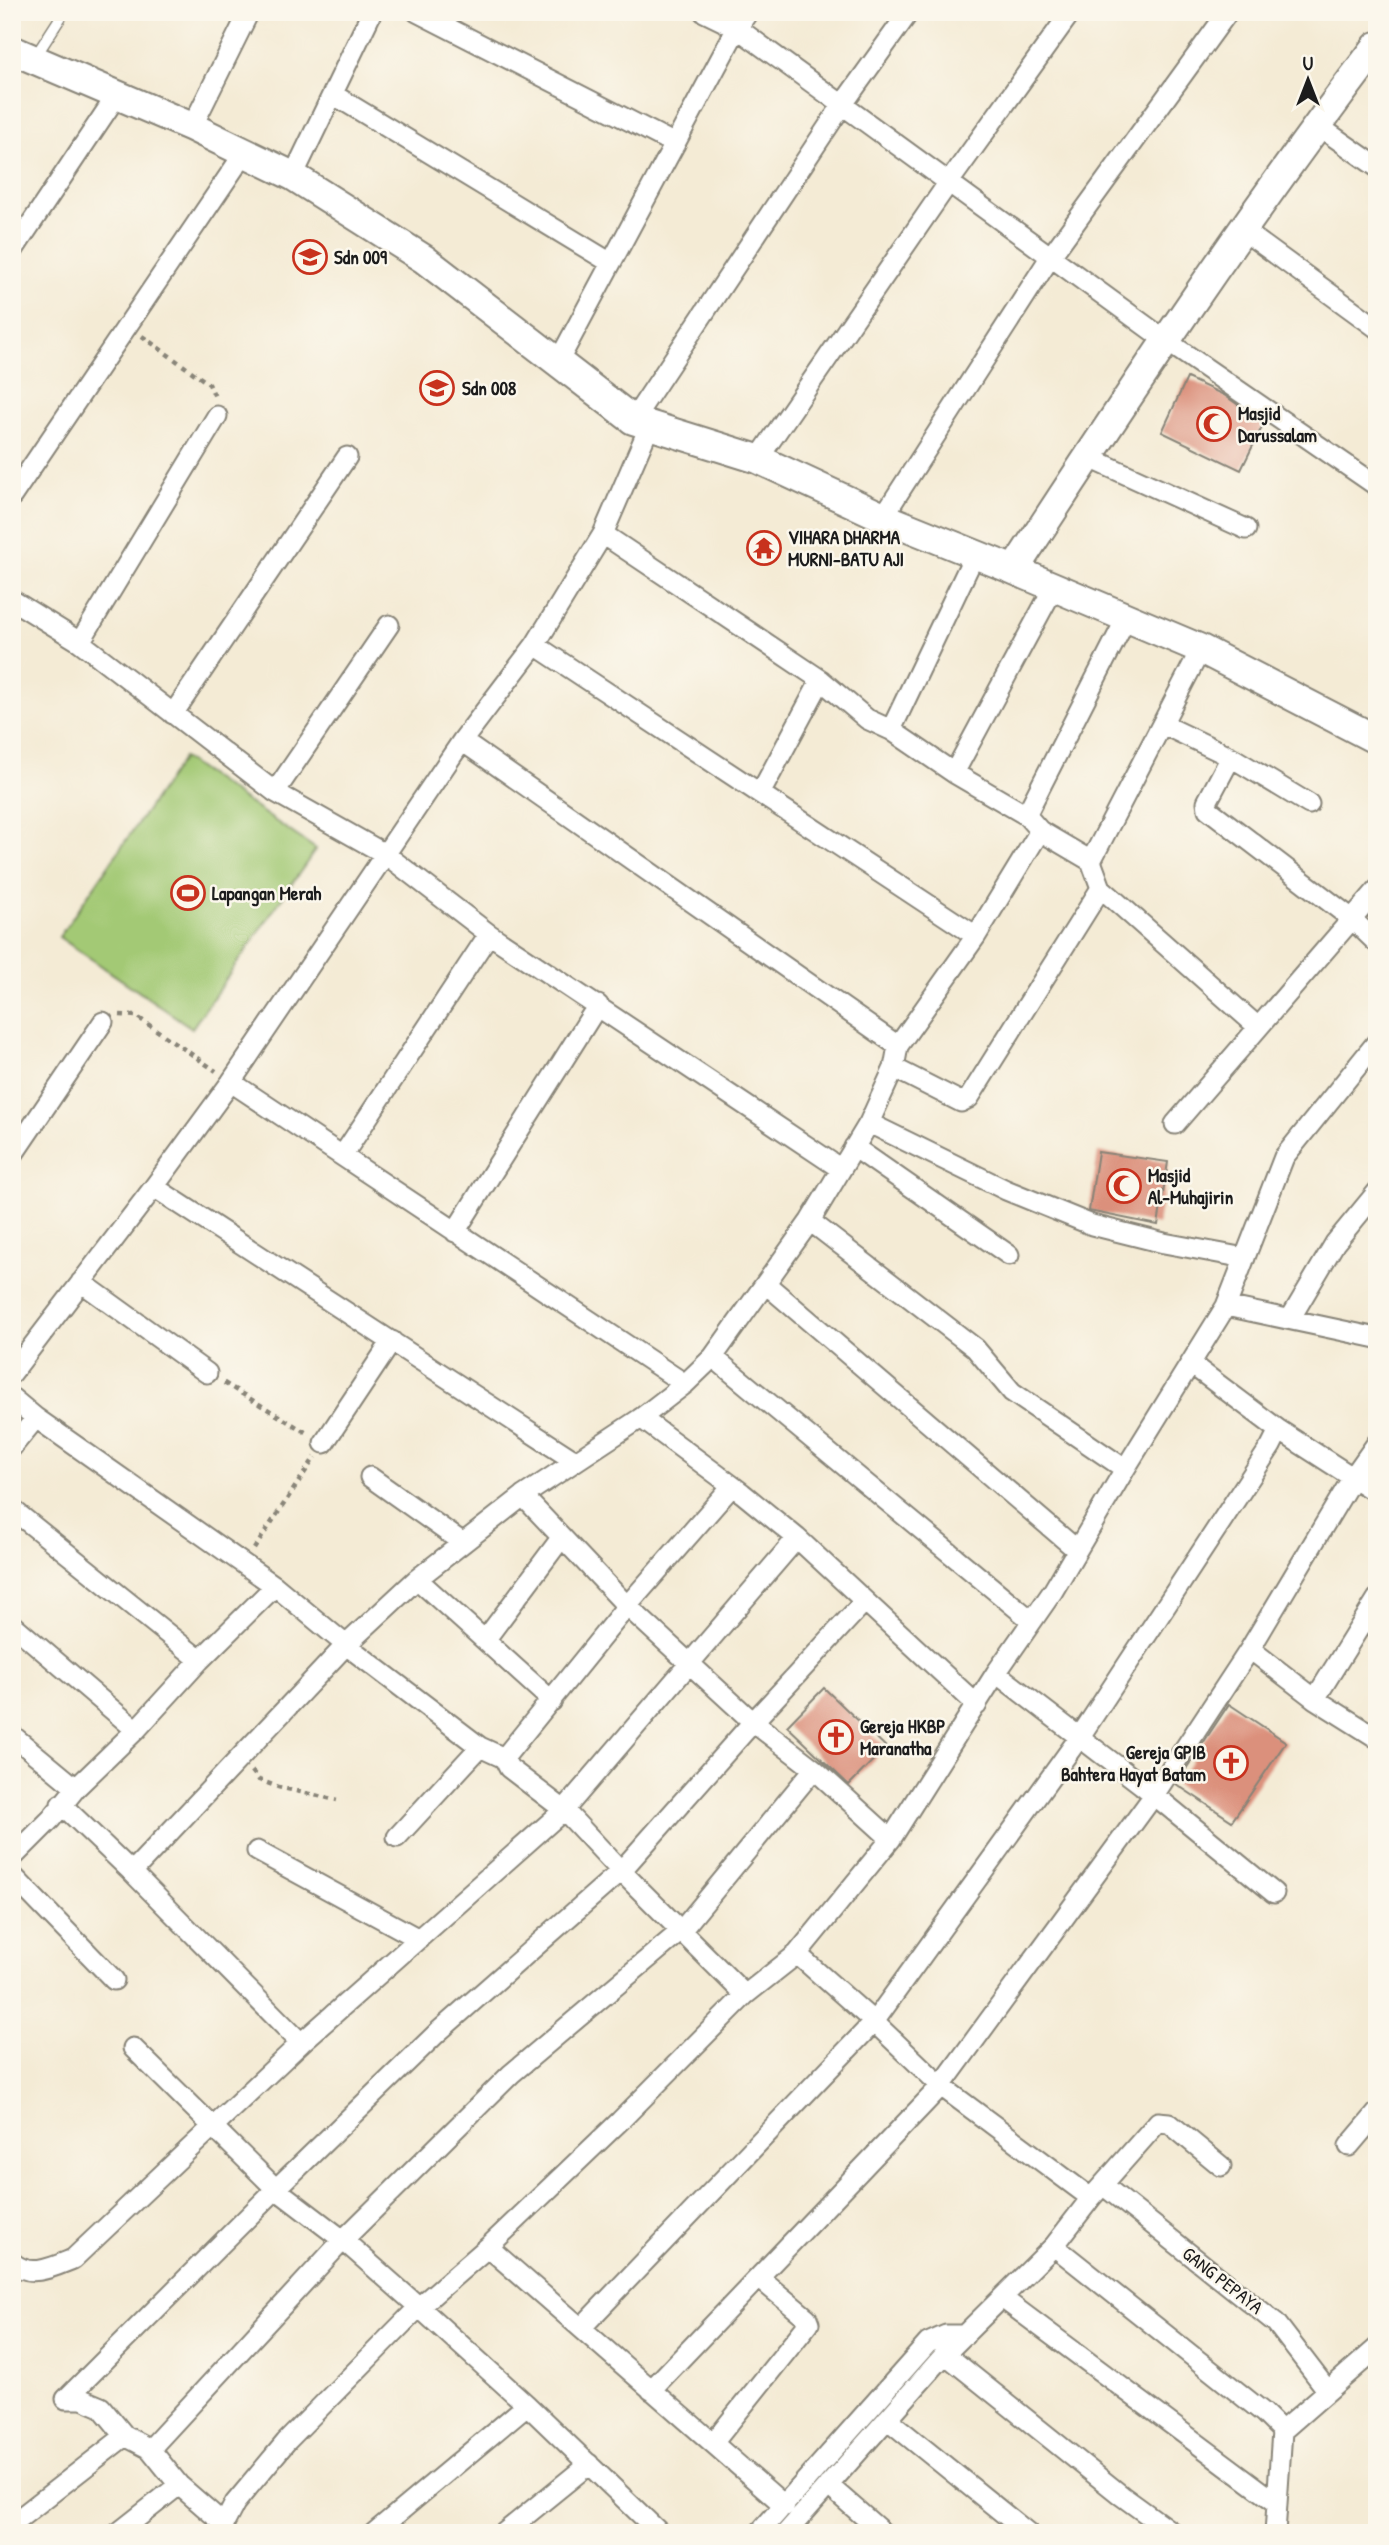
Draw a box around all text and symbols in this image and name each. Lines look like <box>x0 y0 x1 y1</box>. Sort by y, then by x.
north arrow <box>1274 46 1344 116</box>
text: U <box>1303 50 1314 76</box>
school or university icon: Sdn 009 <box>291 238 329 276</box>
place label: Sdn 009 <box>334 244 387 270</box>
school or university icon: Sdn 008 <box>418 369 456 407</box>
place label: Sdn 008 <box>462 375 516 401</box>
place label: Masjid Darussalam <box>1238 400 1317 448</box>
mosque icon: Masjid Darussalam <box>1195 405 1233 443</box>
place label: VIHARA DHARMA MURNI-BATU AJI <box>788 524 904 572</box>
temple icon: VIHARA DHARMA MURNI-BATU AJI <box>745 529 783 567</box>
sports icon: Lapangan Merah <box>169 874 207 912</box>
place label: Lapangan Merah <box>212 880 321 907</box>
place label: Masjid Al-Muhajirin <box>1148 1162 1234 1210</box>
mosque icon: Masjid Al-Muhajirin <box>1105 1167 1143 1205</box>
place label: Gereja HKBP Maranatha <box>860 1713 945 1761</box>
church icon: Gereja HKBP Maranatha <box>817 1718 855 1756</box>
place label: Gereja GPIB Bahtera Hayat Batam <box>1061 1739 1206 1788</box>
church icon: Gereja GPIB Bahtera Hayat Batam <box>1212 1744 1250 1782</box>
street label: GANG PEPAYA <box>1177 2240 1269 2320</box>

